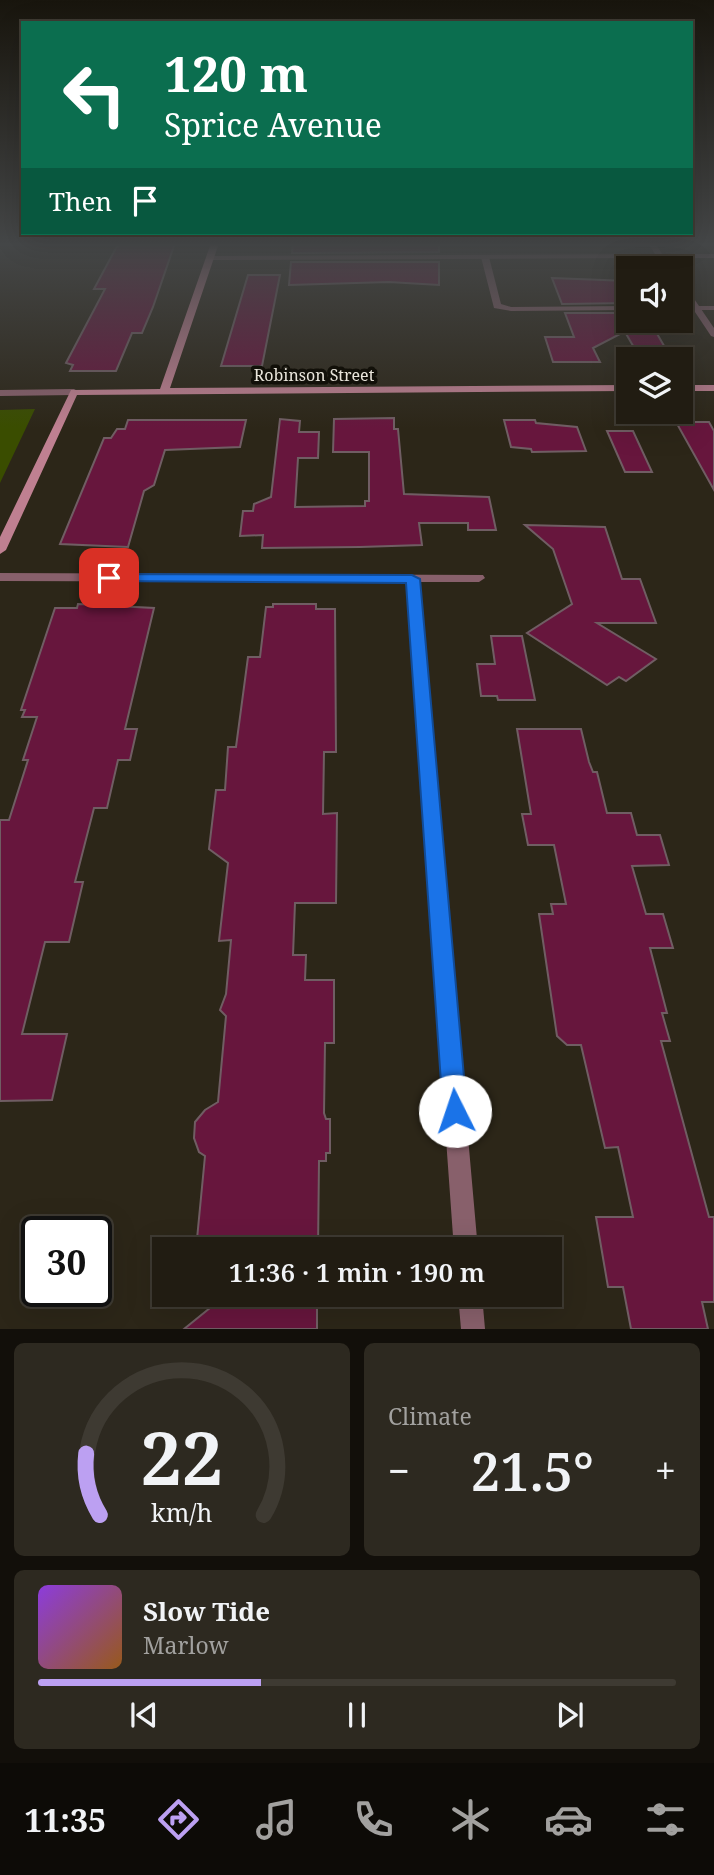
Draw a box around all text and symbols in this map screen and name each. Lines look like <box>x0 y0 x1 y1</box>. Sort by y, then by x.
text: 120 m <box>164 40 308 106</box>
icon: left <box>49 49 140 140</box>
text: Sprice Avenue <box>164 103 382 146</box>
icon: arrive <box>126 182 164 220</box>
text: Then <box>49 183 112 219</box>
map controls <box>616 256 693 424</box>
button: sound <box>616 256 693 333</box>
button: layers <box>616 347 693 424</box>
street label: Robinson Street <box>254 364 375 386</box>
pin <box>79 548 139 608</box>
icon: arrive <box>90 559 128 597</box>
position arrow <box>418 1074 492 1148</box>
speed limit sign: 30 <box>21 1216 112 1307</box>
text: 11:36 · 1 min · 190 m <box>229 1254 485 1290</box>
text: Climate <box>388 1400 472 1432</box>
text: 22 <box>141 1408 223 1507</box>
text: 21.5° <box>471 1435 594 1506</box>
text: − <box>388 1444 410 1496</box>
text: + <box>655 1444 676 1496</box>
text: km/h <box>151 1495 213 1529</box>
text: Slow Tide <box>143 1593 270 1629</box>
text: Marlow <box>143 1629 229 1661</box>
icon: previous <box>125 1696 163 1734</box>
icon: pause <box>338 1696 376 1734</box>
icon: next <box>551 1696 589 1734</box>
icon: directions <box>154 1795 203 1844</box>
icon: music <box>252 1795 301 1844</box>
icon: phone <box>349 1795 398 1844</box>
icon: climate <box>446 1795 495 1844</box>
icon: car <box>544 1795 593 1844</box>
icon: filters <box>641 1795 690 1844</box>
text: 11:35 <box>24 1798 106 1841</box>

